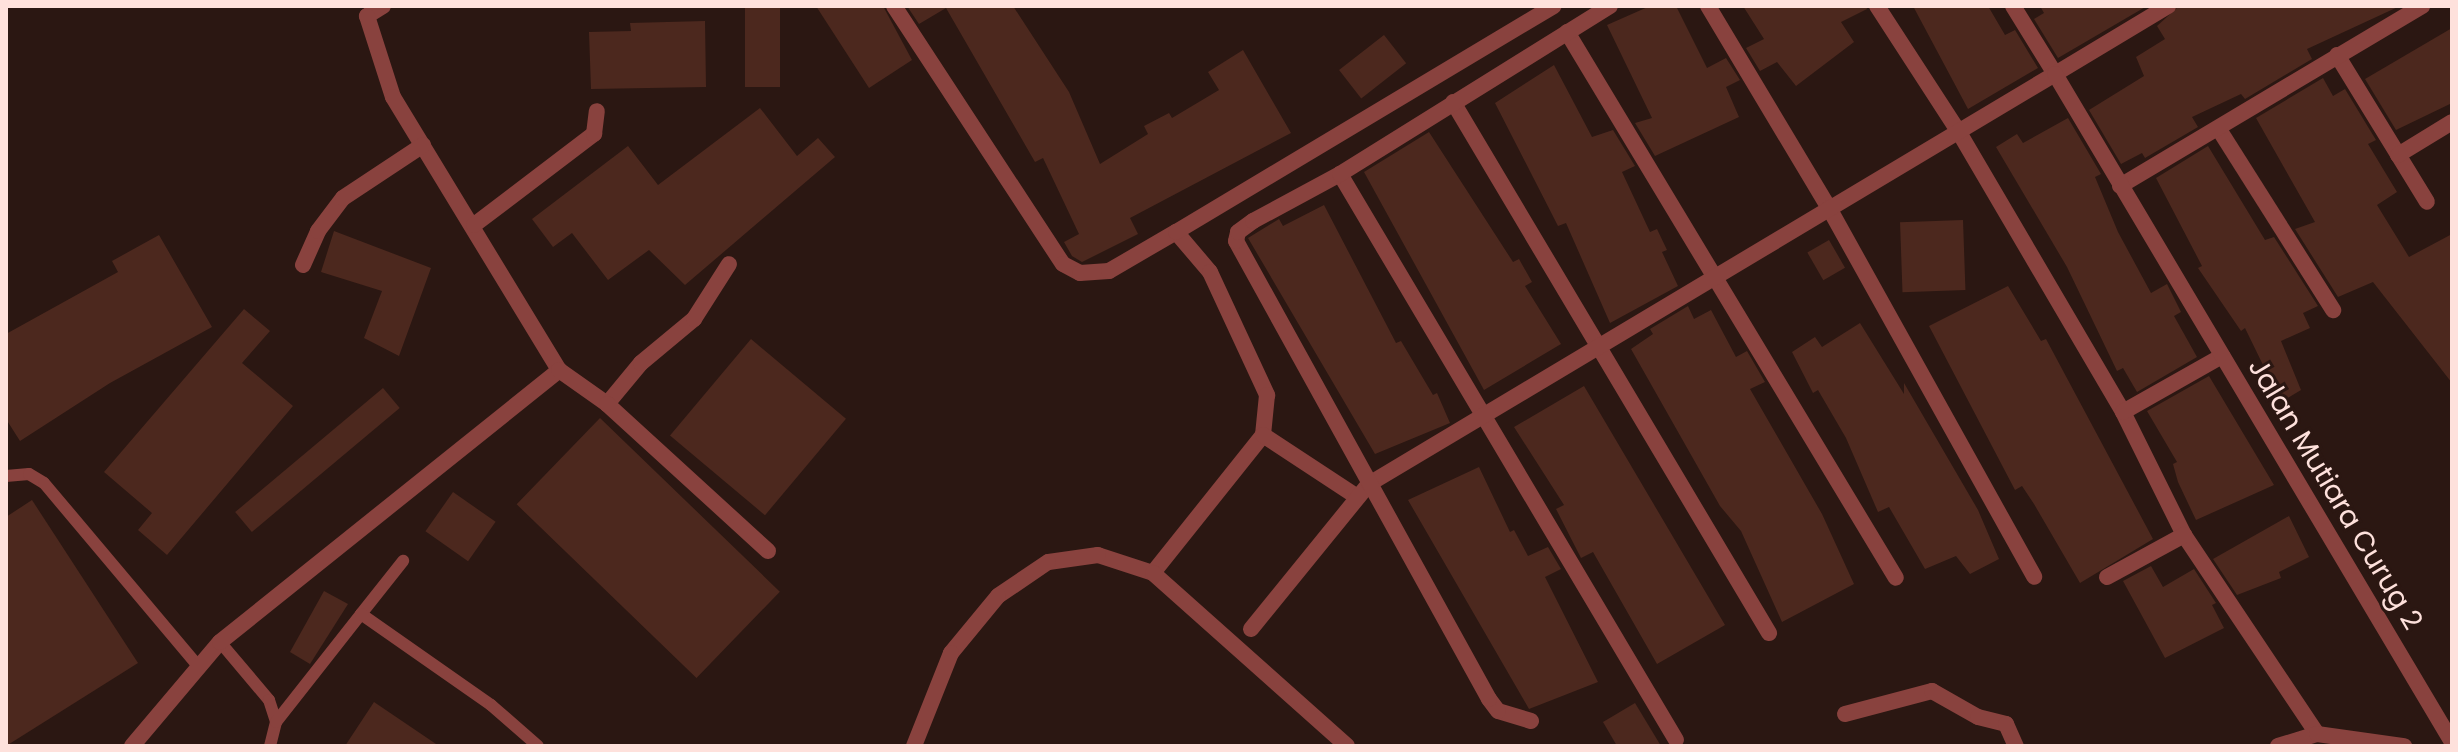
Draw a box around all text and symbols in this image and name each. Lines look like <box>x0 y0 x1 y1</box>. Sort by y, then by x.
street label: Jalan Mutiara Curug 2 <box>2241 352 2429 636</box>

